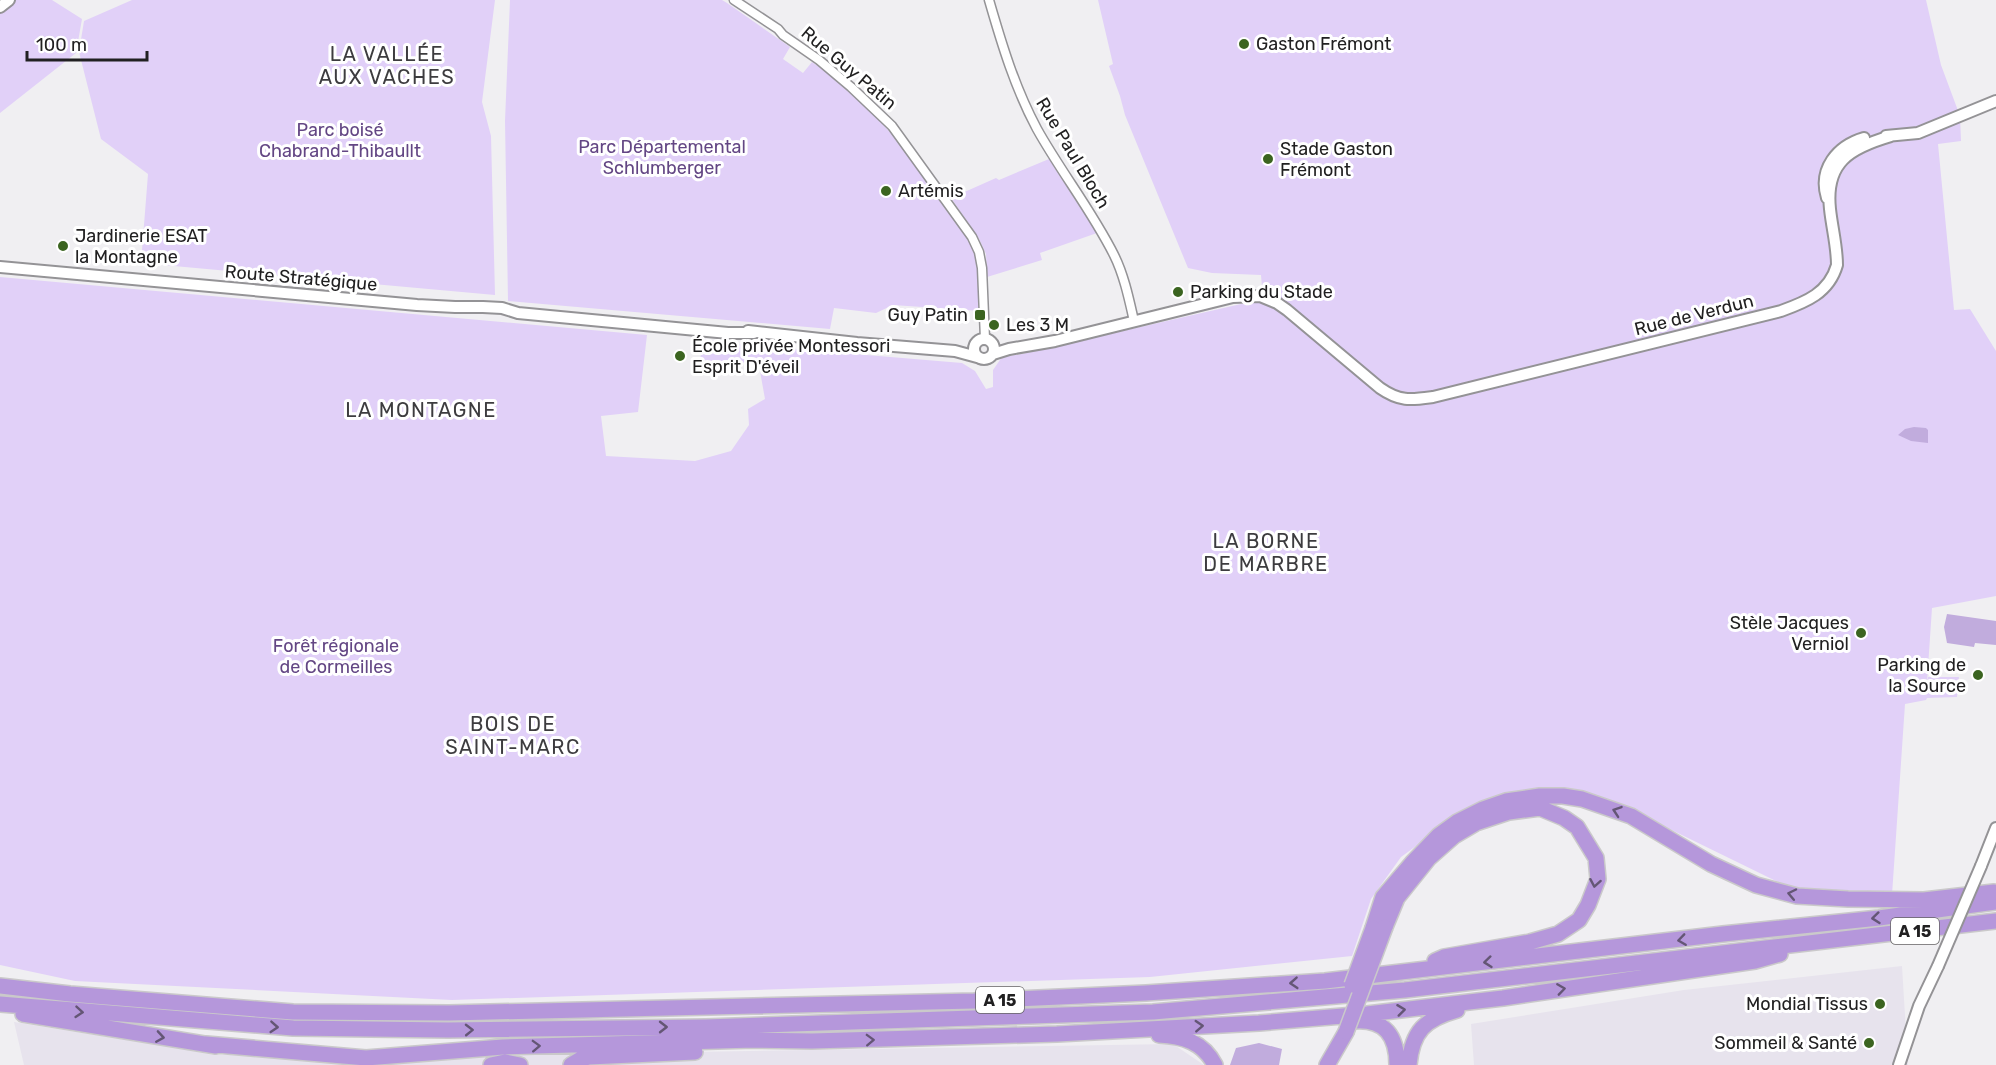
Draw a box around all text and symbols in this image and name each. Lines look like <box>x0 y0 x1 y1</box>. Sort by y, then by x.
street label: Rue Guy Patin <box>797 22 901 114</box>
scale bar <box>27 24 147 62</box>
place label: Gaston Frémont <box>1256 33 1391 55</box>
text: 100 m <box>36 34 87 56</box>
marker: Gaston Frémont <box>1237 37 1251 51</box>
district label: LA VALLÉE AUX VACHES <box>319 42 455 89</box>
street label: Rue Paul Bloch <box>1031 93 1115 213</box>
park label: Parc boisé Chabrand-Thibaullt <box>259 119 421 162</box>
park label: Parc Départemental Schlumberger <box>578 136 746 179</box>
place label: Stade Gaston Frémont <box>1280 138 1393 181</box>
marker: Stade Gaston Frémont <box>1261 152 1275 166</box>
place label: Artémis <box>898 180 964 202</box>
marker: Artémis <box>879 184 893 198</box>
place label: Jardinerie ESAT la Montagne <box>75 225 208 268</box>
marker: Jardinerie ESAT la Montagne <box>56 239 70 253</box>
street label: Route Stratégique <box>224 260 378 296</box>
place label: Parking du Stade <box>1190 281 1333 303</box>
marker: Parking du Stade <box>1171 285 1185 299</box>
street label: Rue de Verdun <box>1632 290 1756 340</box>
place label: Guy Patin <box>888 304 968 326</box>
marker: Guy Patin <box>973 308 987 322</box>
place label: Les 3 M <box>1006 314 1069 336</box>
marker: Les 3 M <box>987 318 1001 332</box>
place label: École privée Montessori Esprit D'éveil <box>692 335 890 378</box>
marker: École privée Montessori Esprit D'éveil <box>673 349 687 363</box>
district label: LA MONTAGNE <box>345 398 497 422</box>
district label: LA BORNE DE MARBRE <box>1203 529 1329 576</box>
place label: Stèle Jacques Verniol <box>1730 612 1849 655</box>
marker: Stèle Jacques Verniol <box>1854 626 1868 640</box>
park label: Forêt régionale de Cormeilles <box>273 635 399 678</box>
place label: Parking de la Source <box>1877 654 1966 697</box>
marker: Parking de la Source <box>1971 668 1985 682</box>
district label: BOIS DE SAINT-MARC <box>445 712 581 759</box>
one-way arrow <box>1612 805 1623 818</box>
one-way arrow <box>1590 878 1602 887</box>
one-way arrow <box>1787 888 1797 901</box>
one-way arrow <box>1871 911 1880 924</box>
road number: A 15 <box>1891 918 1939 944</box>
one-way arrow <box>1677 933 1686 945</box>
one-way arrow <box>1484 955 1493 968</box>
one-way arrow <box>1290 976 1299 989</box>
one-way arrow <box>1556 984 1565 996</box>
road number: A 15 <box>976 987 1024 1013</box>
place label: Mondial Tissus <box>1746 993 1868 1015</box>
marker: Mondial Tissus <box>1873 997 1887 1011</box>
one-way arrow <box>1396 1004 1405 1016</box>
one-way arrow <box>75 1005 84 1018</box>
one-way arrow <box>269 1020 278 1033</box>
one-way arrow <box>1195 1020 1204 1033</box>
one-way arrow <box>659 1021 668 1033</box>
one-way arrow <box>464 1023 473 1036</box>
one-way arrow <box>156 1031 165 1043</box>
place label: Sommeil & Santé <box>1714 1032 1857 1054</box>
one-way arrow <box>866 1033 875 1046</box>
marker: Sommeil & Santé <box>1862 1036 1876 1050</box>
one-way arrow <box>531 1040 540 1052</box>

